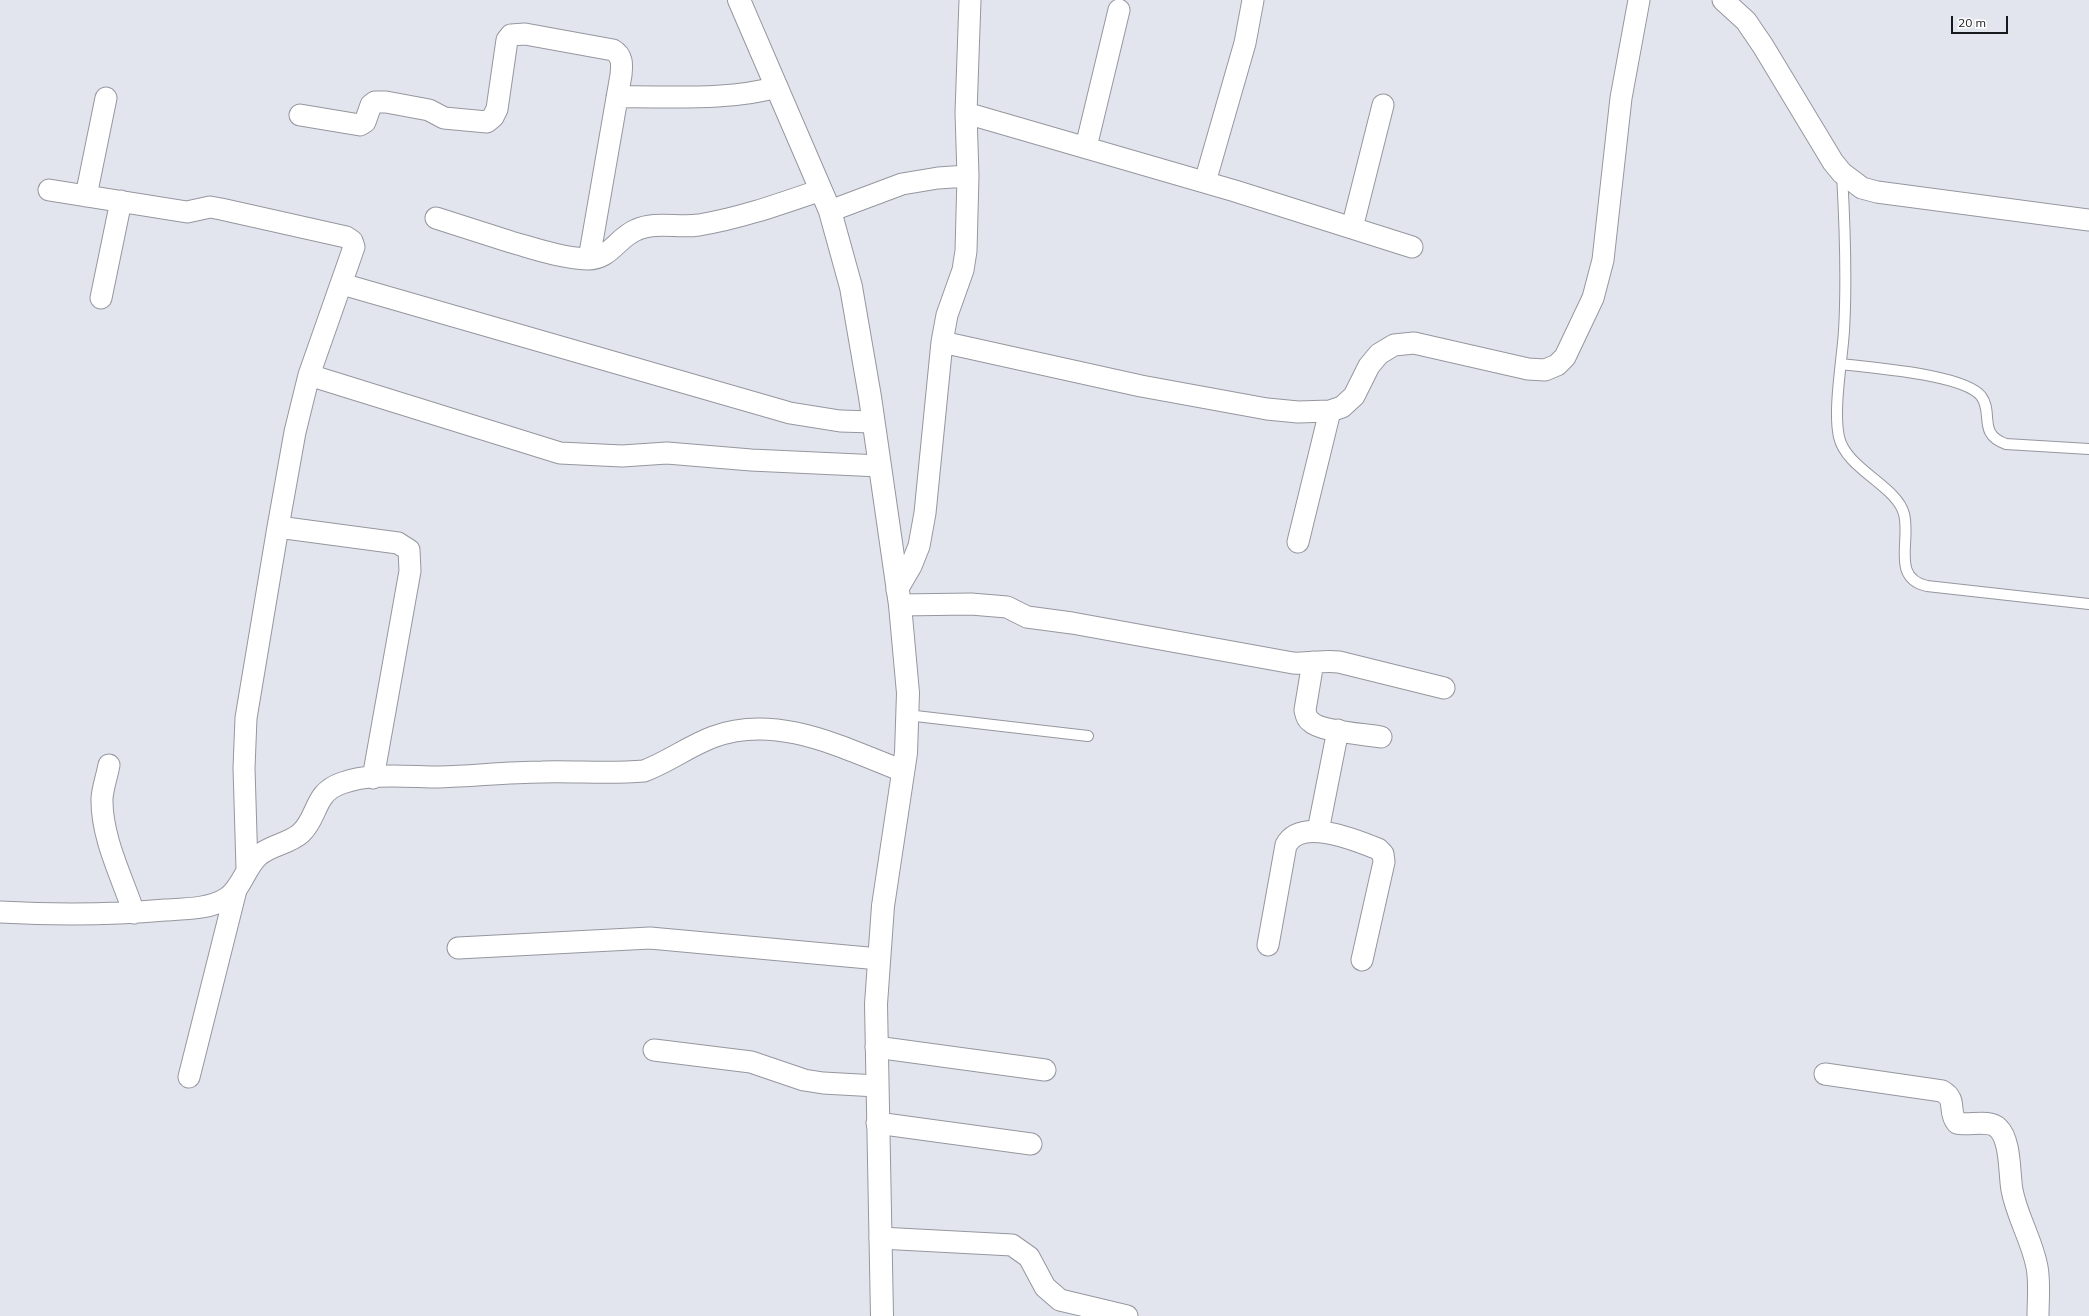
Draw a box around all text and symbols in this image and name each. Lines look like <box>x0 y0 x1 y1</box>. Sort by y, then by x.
scale bar <box>1953 8 2010 34</box>
text: 20 m <box>1958 15 1986 30</box>

